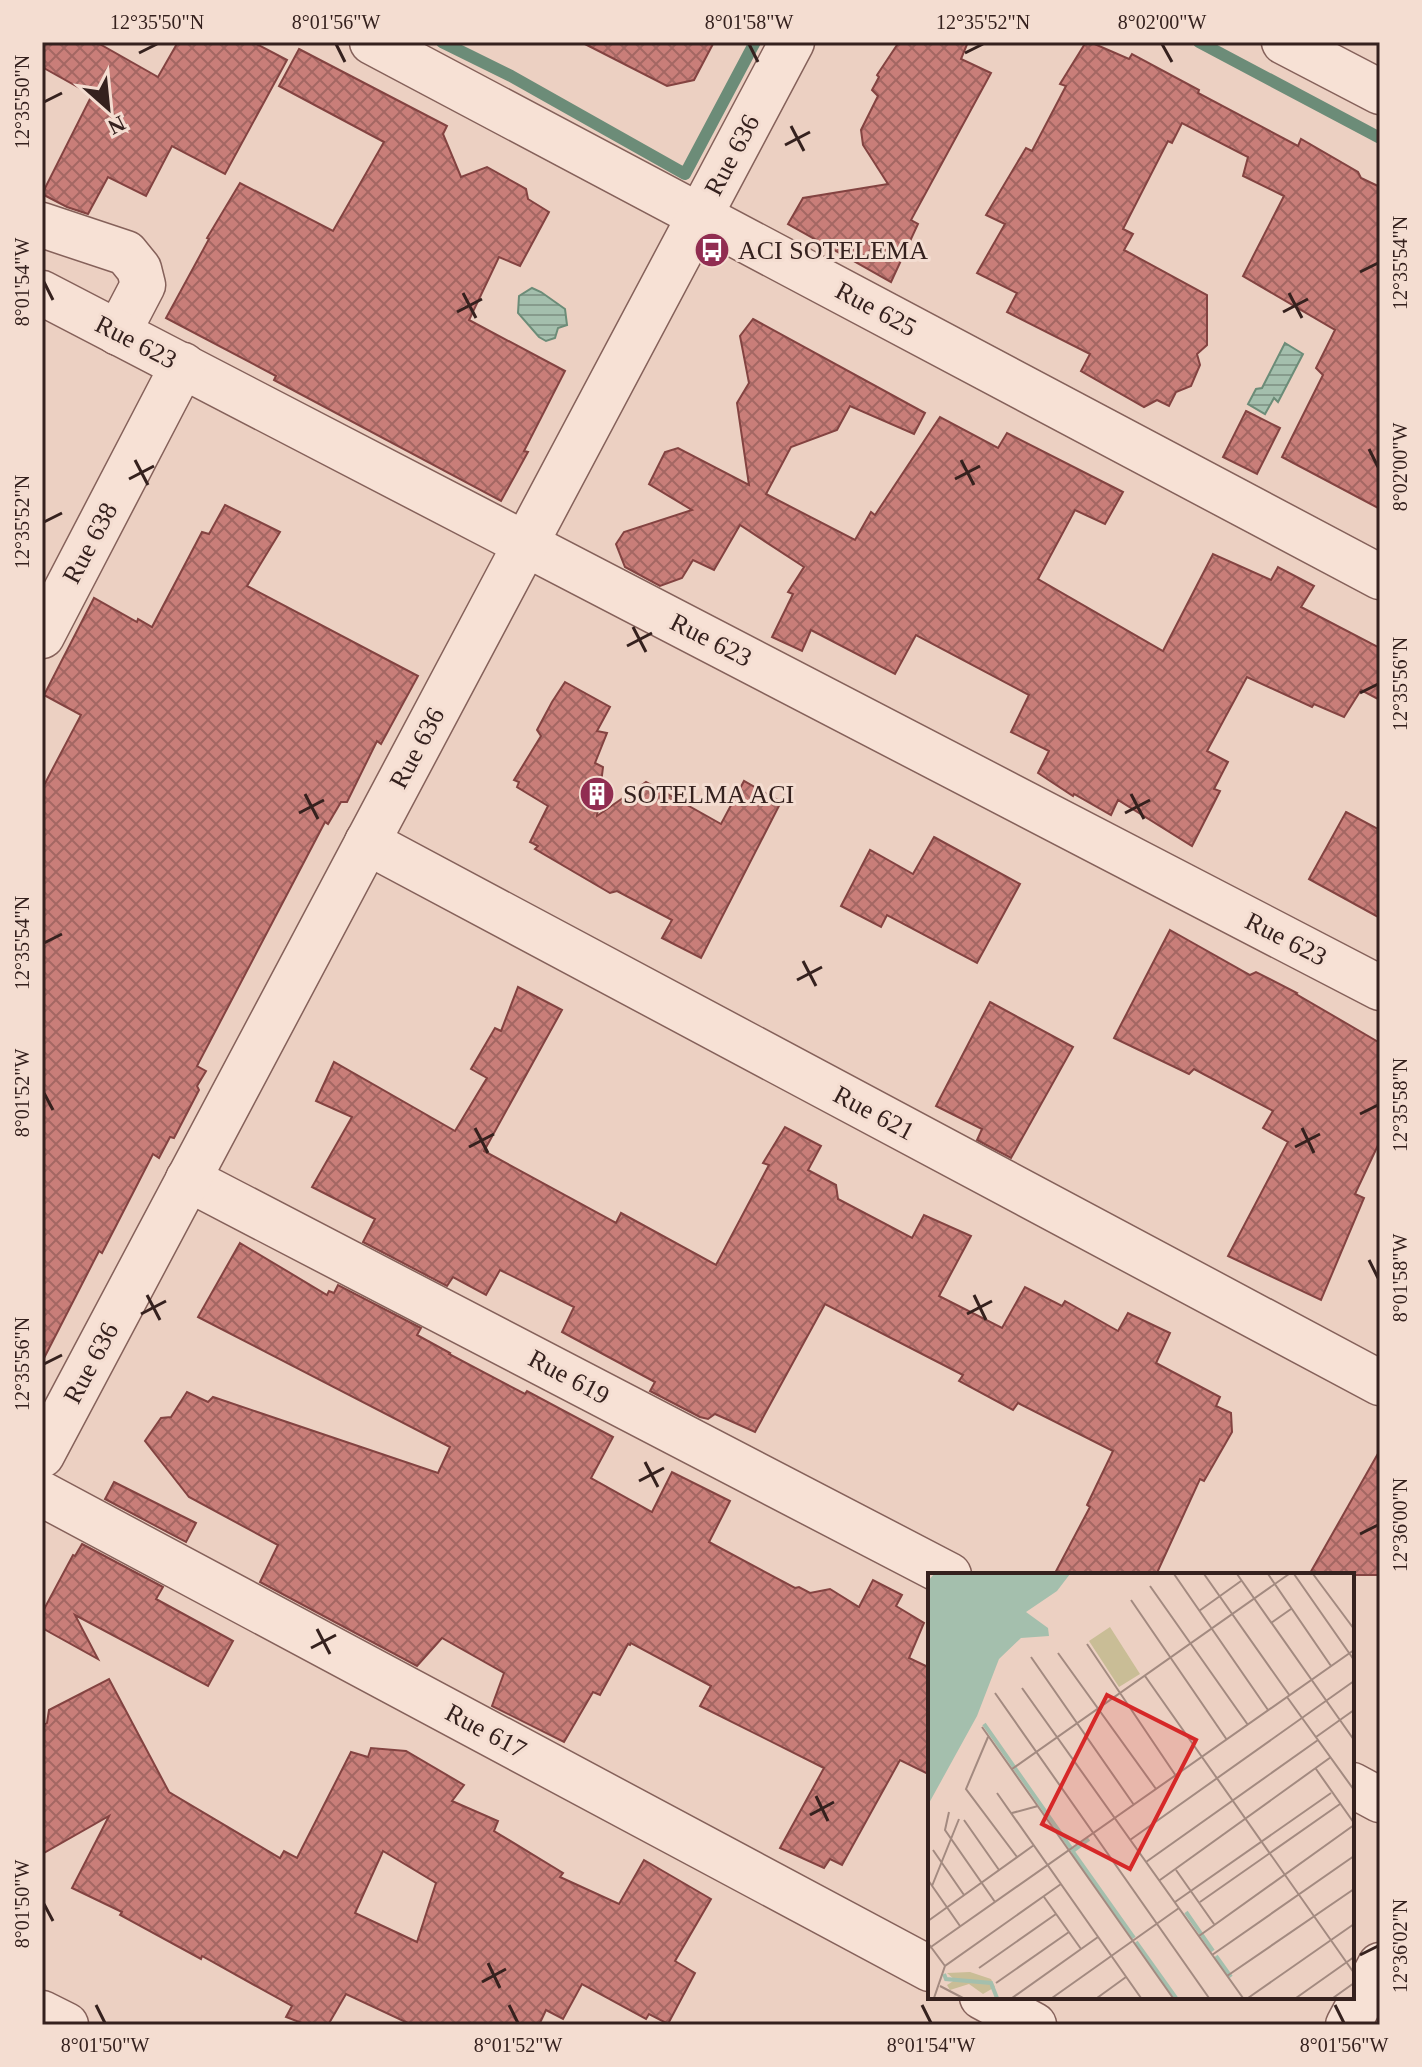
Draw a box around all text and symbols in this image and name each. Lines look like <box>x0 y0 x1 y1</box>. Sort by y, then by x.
text: 12°35'50"N <box>110 11 204 33</box>
text: 8°01'56"W <box>292 11 380 33</box>
text: 8°01'58"W <box>705 11 793 33</box>
text: 12°35'52"N <box>936 11 1030 33</box>
text: 8°02'00"W <box>1118 11 1206 33</box>
text: 12°35'50"N <box>11 55 33 149</box>
north arrow <box>68 68 148 148</box>
street label: Rue 636 <box>699 110 765 200</box>
text: N <box>104 111 130 140</box>
text: 12°35'54"N <box>1389 216 1411 310</box>
bus stop icon: ACI SOTELEMA <box>693 231 731 269</box>
place label: ACI SOTELEMA <box>738 236 928 265</box>
text: 8°01'54"W <box>11 238 33 326</box>
street label: Rue 625 <box>831 276 921 342</box>
street label: Rue 623 <box>90 309 182 375</box>
text: 8°02'00"W <box>1389 423 1411 511</box>
text: 12°35'52"N <box>11 475 33 569</box>
street label: Rue 638 <box>57 498 123 588</box>
street label: Rue 623 <box>665 607 757 673</box>
text: 12°35'56"N <box>1389 637 1411 731</box>
street label: Rue 636 <box>384 703 450 793</box>
building icon: SOTELMA ACI <box>578 775 616 813</box>
place label: SOTELMA ACI <box>623 780 794 809</box>
text: 12°35'54"N <box>11 896 33 990</box>
street label: Rue 623 <box>1240 906 1332 972</box>
text: 8°01'52"W <box>11 1049 33 1137</box>
text: 12°35'58"N <box>1389 1058 1411 1152</box>
street label: Rue 621 <box>829 1080 919 1146</box>
text: 8°01'58"W <box>1389 1234 1411 1322</box>
text: 12°35'56"N <box>11 1317 33 1411</box>
street label: Rue 636 <box>58 1318 124 1408</box>
street label: Rue 619 <box>524 1344 614 1410</box>
text: 12°36'00"N <box>1389 1478 1411 1572</box>
inset map <box>928 1573 1354 1999</box>
street label: Rue 617 <box>441 1698 531 1764</box>
text: 8°01'50"W <box>11 1860 33 1948</box>
text: 12°36'02"N <box>1389 1899 1411 1993</box>
text: 8°01'50"W <box>61 2034 149 2056</box>
text: 8°01'52"W <box>474 2034 562 2056</box>
text: 8°01'54"W <box>887 2034 975 2056</box>
text: 8°01'56"W <box>1300 2034 1388 2056</box>

